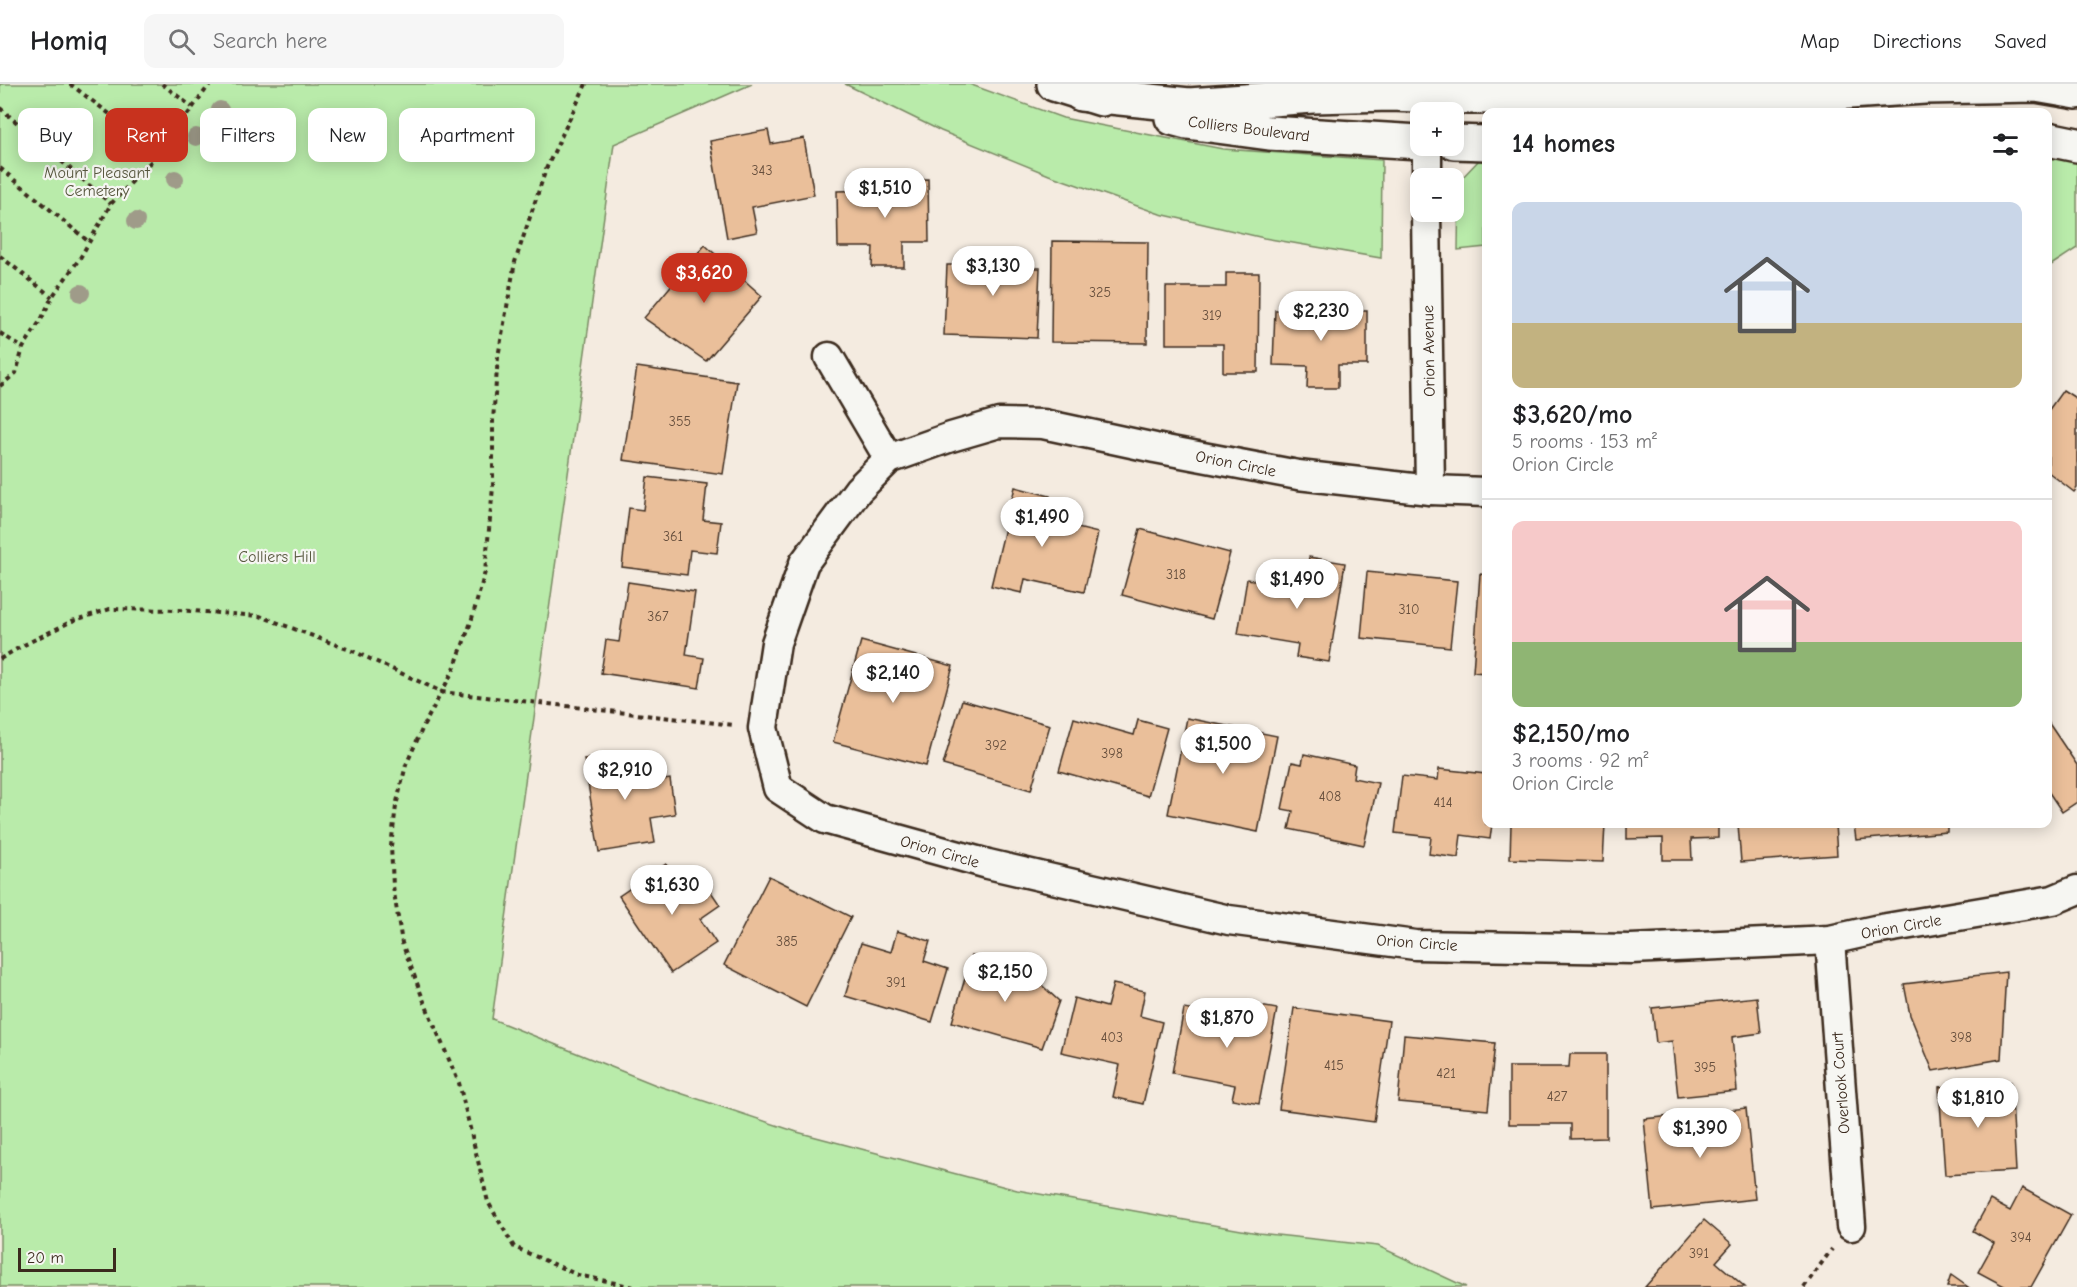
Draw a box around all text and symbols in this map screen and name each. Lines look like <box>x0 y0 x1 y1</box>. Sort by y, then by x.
search box <box>144 14 564 68</box>
text: Homiq <box>30 25 108 57</box>
icon: search <box>165 25 198 58</box>
text: Search here <box>213 28 327 54</box>
text: Map <box>1800 29 1840 53</box>
text: Directions <box>1873 29 1962 53</box>
text: Saved <box>1995 29 2047 53</box>
map controls <box>1410 102 1464 222</box>
button: + <box>1410 102 1464 156</box>
chip: Buy <box>18 108 93 162</box>
chip: Rent <box>105 108 188 162</box>
chip: Filters <box>200 108 296 162</box>
chip: New <box>308 108 387 162</box>
chip: Apartment <box>399 108 535 162</box>
street label: Colliers Boulevard <box>1187 113 1311 145</box>
icon: filters <box>1989 128 2022 161</box>
text: 14 homes <box>1512 129 1615 159</box>
house number: 343 <box>752 162 772 179</box>
park label: Mount Pleasant Cemetery <box>44 164 150 200</box>
pin: $1,510 <box>836 168 934 219</box>
button: − <box>1410 168 1464 222</box>
text: $1,510 <box>858 176 912 199</box>
icon: home <box>1713 241 1821 349</box>
pin: $3,130 <box>944 246 1042 297</box>
pin: $3,620 <box>655 253 753 304</box>
text: $3,130 <box>966 254 1020 277</box>
text: $3,620 <box>675 261 733 284</box>
house number: 325 <box>1089 284 1111 301</box>
pin: $2,230 <box>1272 291 1370 342</box>
text: $2,230 <box>1292 299 1350 322</box>
street label: Orion Avenue <box>1419 305 1439 397</box>
house number: 319 <box>1202 307 1222 324</box>
text: $3,620/mo <box>1512 400 1632 430</box>
house number: 355 <box>669 413 691 430</box>
text: 5 rooms · 153 m² <box>1512 430 1657 453</box>
street label: Orion Circle <box>1194 447 1278 481</box>
text: Orion Circle <box>1512 453 1614 476</box>
pin: $1,490 <box>993 497 1091 548</box>
text: $1,490 <box>1015 505 1070 528</box>
house number: 361 <box>663 528 683 545</box>
park label: Colliers Hill <box>238 548 316 566</box>
pin: $1,490 <box>1248 559 1346 610</box>
icon: home <box>1713 560 1821 668</box>
house number: 318 <box>1166 566 1186 583</box>
text: $1,490 <box>1270 567 1325 590</box>
house number: 310 <box>1398 601 1420 618</box>
house number: 367 <box>647 608 669 625</box>
pin: $2,140 <box>844 653 942 704</box>
text: $2,140 <box>866 661 920 684</box>
text: $2,150/mo <box>1512 719 1630 749</box>
pin: $1,500 <box>1174 724 1272 775</box>
text: $1,500 <box>1194 732 1252 755</box>
house number: 392 <box>985 737 1007 754</box>
house number: 398 <box>1101 745 1123 762</box>
text: 3 rooms · 92 m² <box>1512 749 1649 772</box>
pin: $2,910 <box>576 750 674 801</box>
text: $2,910 <box>597 758 653 781</box>
text: Orion Circle <box>1512 772 1614 795</box>
house number: 408 <box>1319 788 1341 805</box>
house number: 414 <box>1433 794 1453 811</box>
street label: Orion Circle <box>898 832 981 872</box>
pin: $1,630 <box>623 865 721 916</box>
text: $1,630 <box>644 873 700 896</box>
street label: Orion Circle <box>1859 911 1943 943</box>
street label: Orion Circle <box>1376 931 1458 955</box>
house number: 385 <box>776 933 798 950</box>
pin: $2,150 <box>956 952 1054 1003</box>
text: $2,150 <box>977 960 1033 983</box>
house number: 391 <box>886 974 906 991</box>
pin: $1,870 <box>1178 998 1276 1049</box>
text: $1,870 <box>1200 1006 1254 1029</box>
house number: 403 <box>1101 1029 1123 1046</box>
house number: 398 <box>1950 1029 1972 1046</box>
street label: Overlook Court <box>1828 1031 1854 1134</box>
house number: 415 <box>1324 1057 1344 1074</box>
house number: 395 <box>1694 1059 1716 1076</box>
house number: 421 <box>1436 1065 1456 1082</box>
pin: $1,810 <box>1929 1078 2027 1129</box>
text: $1,810 <box>1951 1086 2005 1109</box>
house number: 427 <box>1547 1088 1568 1105</box>
pin: $1,390 <box>1651 1108 1749 1159</box>
text: $1,390 <box>1672 1116 1728 1139</box>
house number: 394 <box>2010 1229 2032 1246</box>
scale bar <box>18 1245 116 1272</box>
house number: 391 <box>1689 1245 1709 1262</box>
text: 20 m <box>27 1249 64 1267</box>

